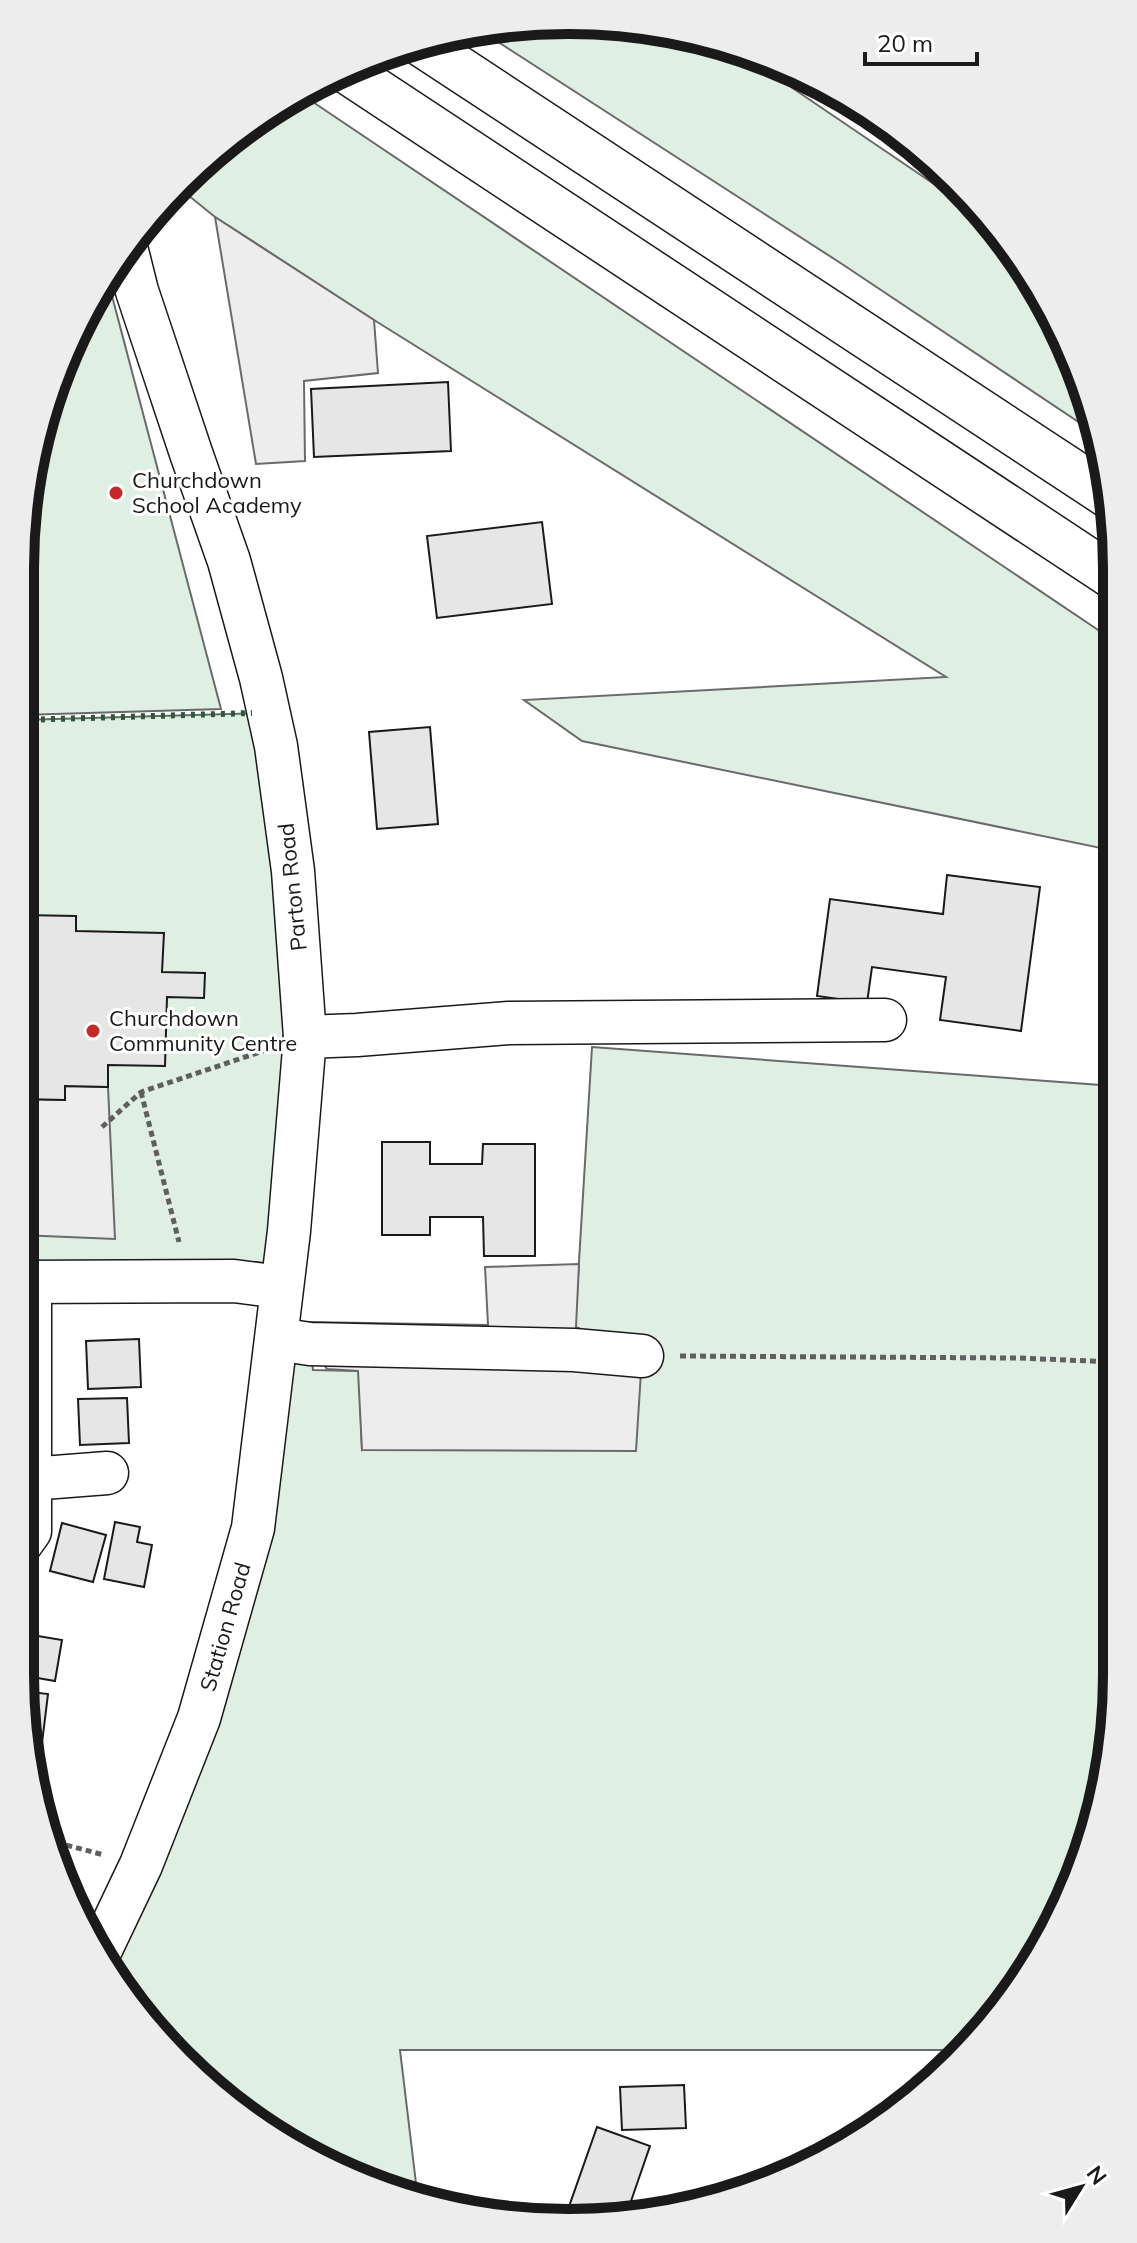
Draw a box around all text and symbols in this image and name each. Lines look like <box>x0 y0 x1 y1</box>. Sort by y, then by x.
scale bar <box>865 16 977 66</box>
text: 20 m <box>877 28 933 58</box>
place label: Churchdown School Academy <box>132 466 302 519</box>
marker: Churchdown School Academy <box>107 484 125 502</box>
street label: Parton Road <box>271 822 313 952</box>
place label: Churchdown Community Centre <box>109 1004 297 1057</box>
marker: Churchdown Community Centre <box>84 1022 102 1040</box>
street label: Station Road <box>193 1559 257 1694</box>
north arrow <box>1041 2147 1121 2227</box>
text: N <box>1081 2160 1113 2190</box>

